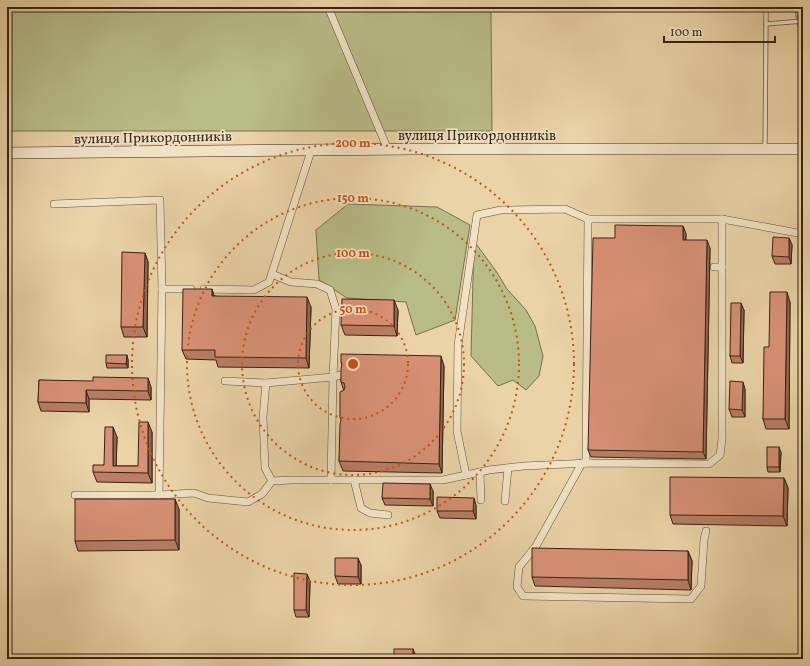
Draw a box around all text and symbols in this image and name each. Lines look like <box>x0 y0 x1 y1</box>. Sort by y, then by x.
scale bar <box>664 18 775 44</box>
text: 100 m <box>670 25 703 41</box>
street label: вулиця Прикордонників <box>398 127 556 146</box>
street label: вулиця Прикордонників <box>74 128 232 149</box>
text: 200 m <box>335 136 371 152</box>
text: 150 m <box>337 191 369 207</box>
text: 100 m <box>336 246 370 262</box>
text: 50 m <box>339 302 367 318</box>
centre of rings <box>346 357 360 371</box>

